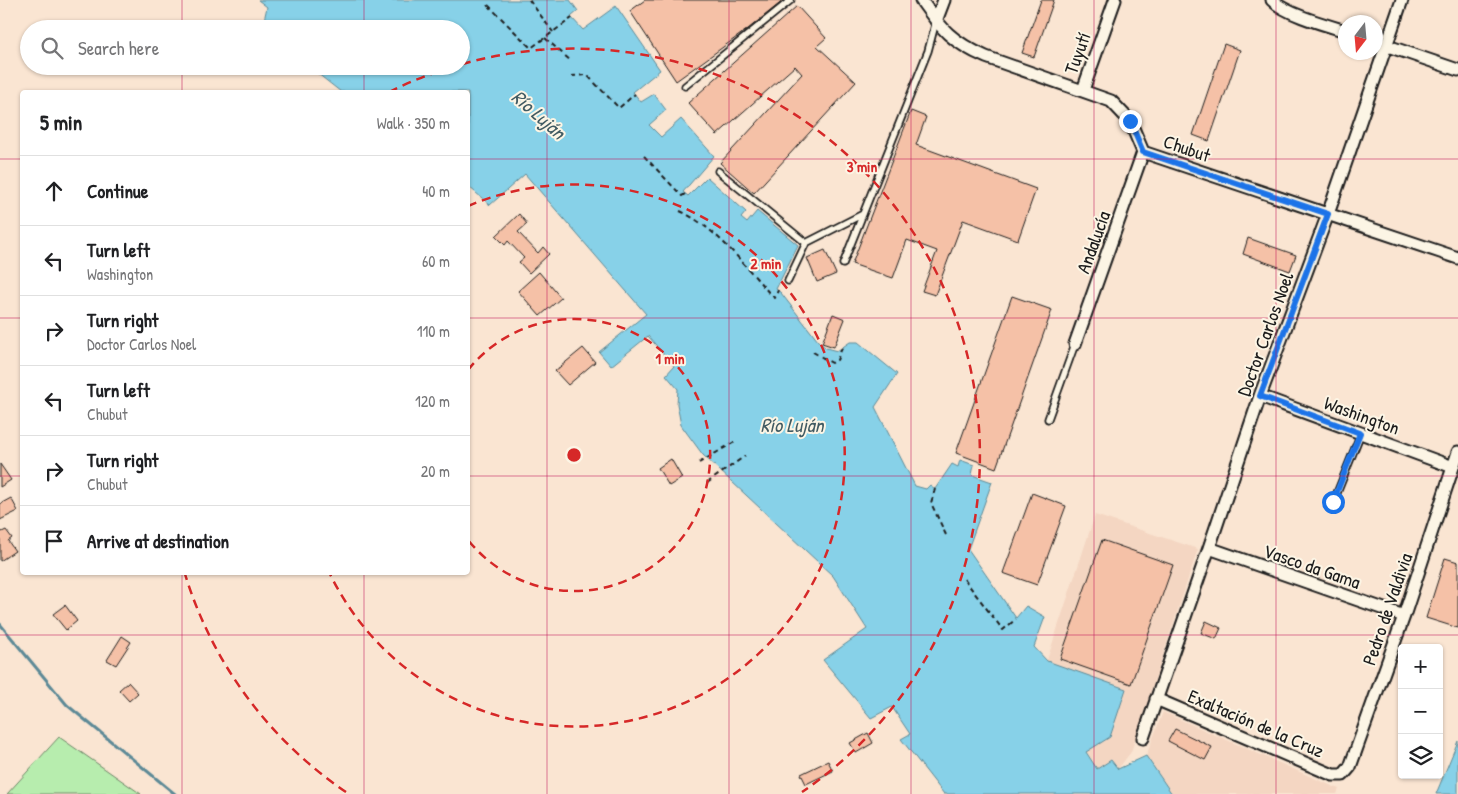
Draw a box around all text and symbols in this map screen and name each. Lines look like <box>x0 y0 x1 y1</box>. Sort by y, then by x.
north arrow <box>1338 15 1383 60</box>
search box <box>20 20 470 75</box>
street label: Tuyutí <box>1057 28 1097 78</box>
icon: search <box>38 34 66 62</box>
text: Search here <box>78 35 159 61</box>
water label: Río Luján <box>506 83 573 146</box>
text: 5 min <box>40 108 82 137</box>
route end <box>1119 110 1142 133</box>
text: Walk · 350 m <box>377 112 450 134</box>
street label: Chubut <box>1160 128 1214 168</box>
text: 3 min <box>847 156 877 177</box>
icon: ahead <box>40 177 68 205</box>
text: Continue <box>87 178 148 204</box>
text: 40 m <box>422 180 450 202</box>
street label: Andalucía <box>1070 207 1116 277</box>
text: Turn left <box>87 237 150 263</box>
icon: left <box>40 247 68 275</box>
text: 60 m <box>422 250 450 272</box>
text: 2 min <box>751 253 782 274</box>
text: Washington <box>87 263 153 285</box>
street label: Doctor Carlos Noel <box>1231 268 1300 399</box>
text: Turn right <box>87 307 158 333</box>
icon: right <box>40 317 68 345</box>
text: 110 m <box>417 320 450 342</box>
text: Doctor Carlos Noel <box>87 333 196 355</box>
text: 1 min <box>655 348 685 369</box>
text: Turn left <box>87 377 150 403</box>
icon: left <box>40 387 68 415</box>
street label: Washington <box>1321 389 1403 441</box>
text: 120 m <box>415 390 450 412</box>
text: Chubut <box>87 403 127 425</box>
water label: Río Luján <box>760 411 826 438</box>
centre of rings <box>565 446 583 464</box>
text: Turn right <box>87 447 158 473</box>
icon: right <box>40 457 68 485</box>
text: 20 m <box>421 460 450 482</box>
text: Chubut <box>87 473 127 495</box>
route start <box>1322 491 1345 514</box>
icon: arrive <box>40 527 68 555</box>
text: Arrive at destination <box>87 528 229 554</box>
street label: Vasco da Gama <box>1260 537 1364 595</box>
street label: Pedro de Valdivia <box>1356 549 1419 669</box>
map controls <box>1398 644 1443 779</box>
button: + <box>1398 644 1443 689</box>
street label: Exaltación de la Cruz <box>1184 683 1328 763</box>
button: − <box>1398 689 1443 734</box>
button: layers <box>1398 734 1443 779</box>

